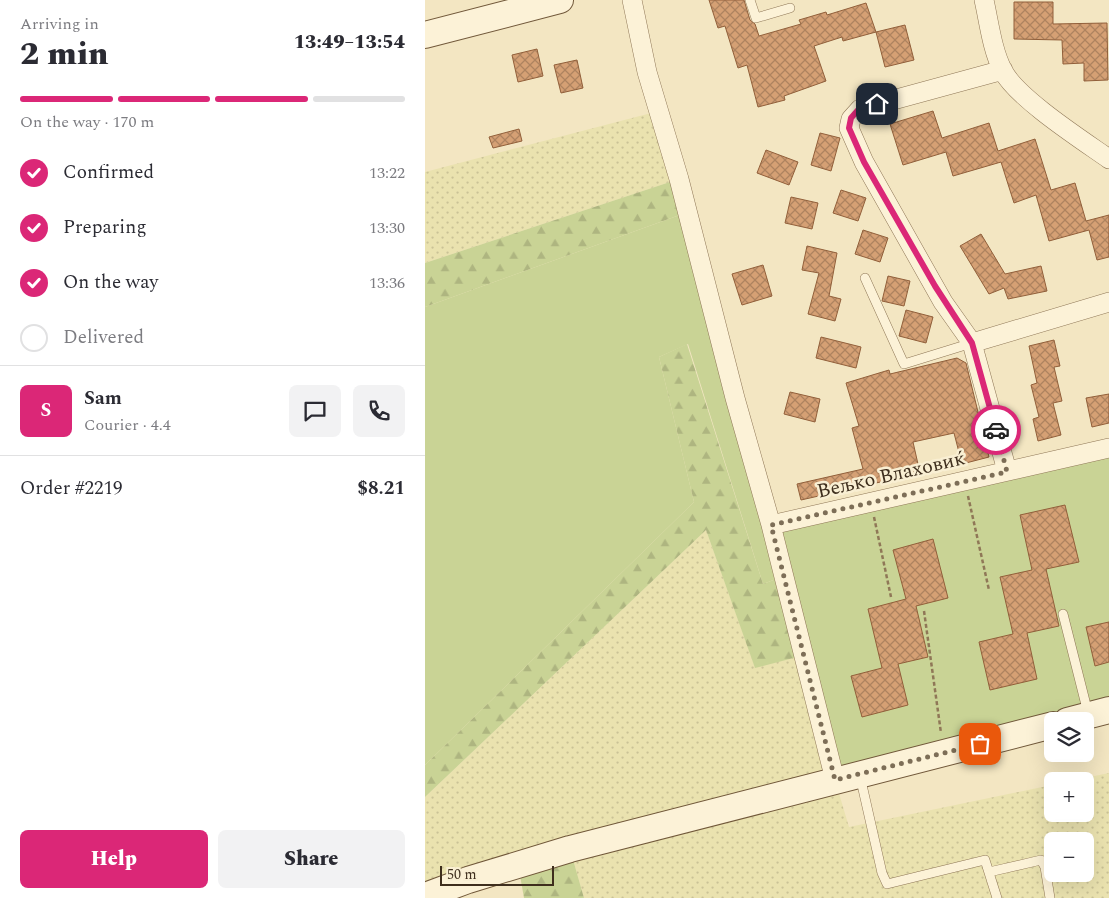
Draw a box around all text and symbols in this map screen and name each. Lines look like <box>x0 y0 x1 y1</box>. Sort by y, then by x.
text: Arriving in <box>20 12 99 36</box>
text: 13:49–13:54 <box>294 28 405 57</box>
text: 2 min <box>20 30 108 79</box>
pin <box>856 83 898 125</box>
icon: home <box>863 90 891 118</box>
text: On the way · 170 m <box>20 110 154 134</box>
text: Confirmed <box>63 158 154 187</box>
icon: check <box>20 159 48 187</box>
text: 13:22 <box>369 161 405 185</box>
text: Preparing <box>63 213 147 242</box>
icon: check <box>20 214 48 242</box>
text: 13:30 <box>369 216 405 240</box>
text: On the way <box>63 268 159 297</box>
icon: check <box>20 269 48 297</box>
text: 13:36 <box>369 271 405 295</box>
text: Delivered <box>63 323 144 352</box>
text: Sam <box>84 384 122 413</box>
button: chat <box>289 385 341 437</box>
button: phone <box>353 385 405 437</box>
text: S <box>41 396 51 425</box>
courier <box>971 405 1021 455</box>
text: Courier · 4.4 <box>84 413 171 437</box>
icon: car <box>982 416 1010 444</box>
street label: Вељко Влаховиќ <box>814 443 968 507</box>
text: Order #2219 <box>20 474 123 503</box>
text: $8.21 <box>357 474 405 503</box>
map controls <box>1044 712 1094 882</box>
button: layers <box>1044 712 1094 762</box>
pin <box>959 723 1001 765</box>
icon: bag <box>966 730 994 758</box>
button: + <box>1044 772 1094 822</box>
button: Help <box>20 830 208 888</box>
button: Share <box>218 830 405 888</box>
button: − <box>1044 832 1094 882</box>
scale bar <box>440 863 554 886</box>
text: 50 m <box>447 864 477 885</box>

